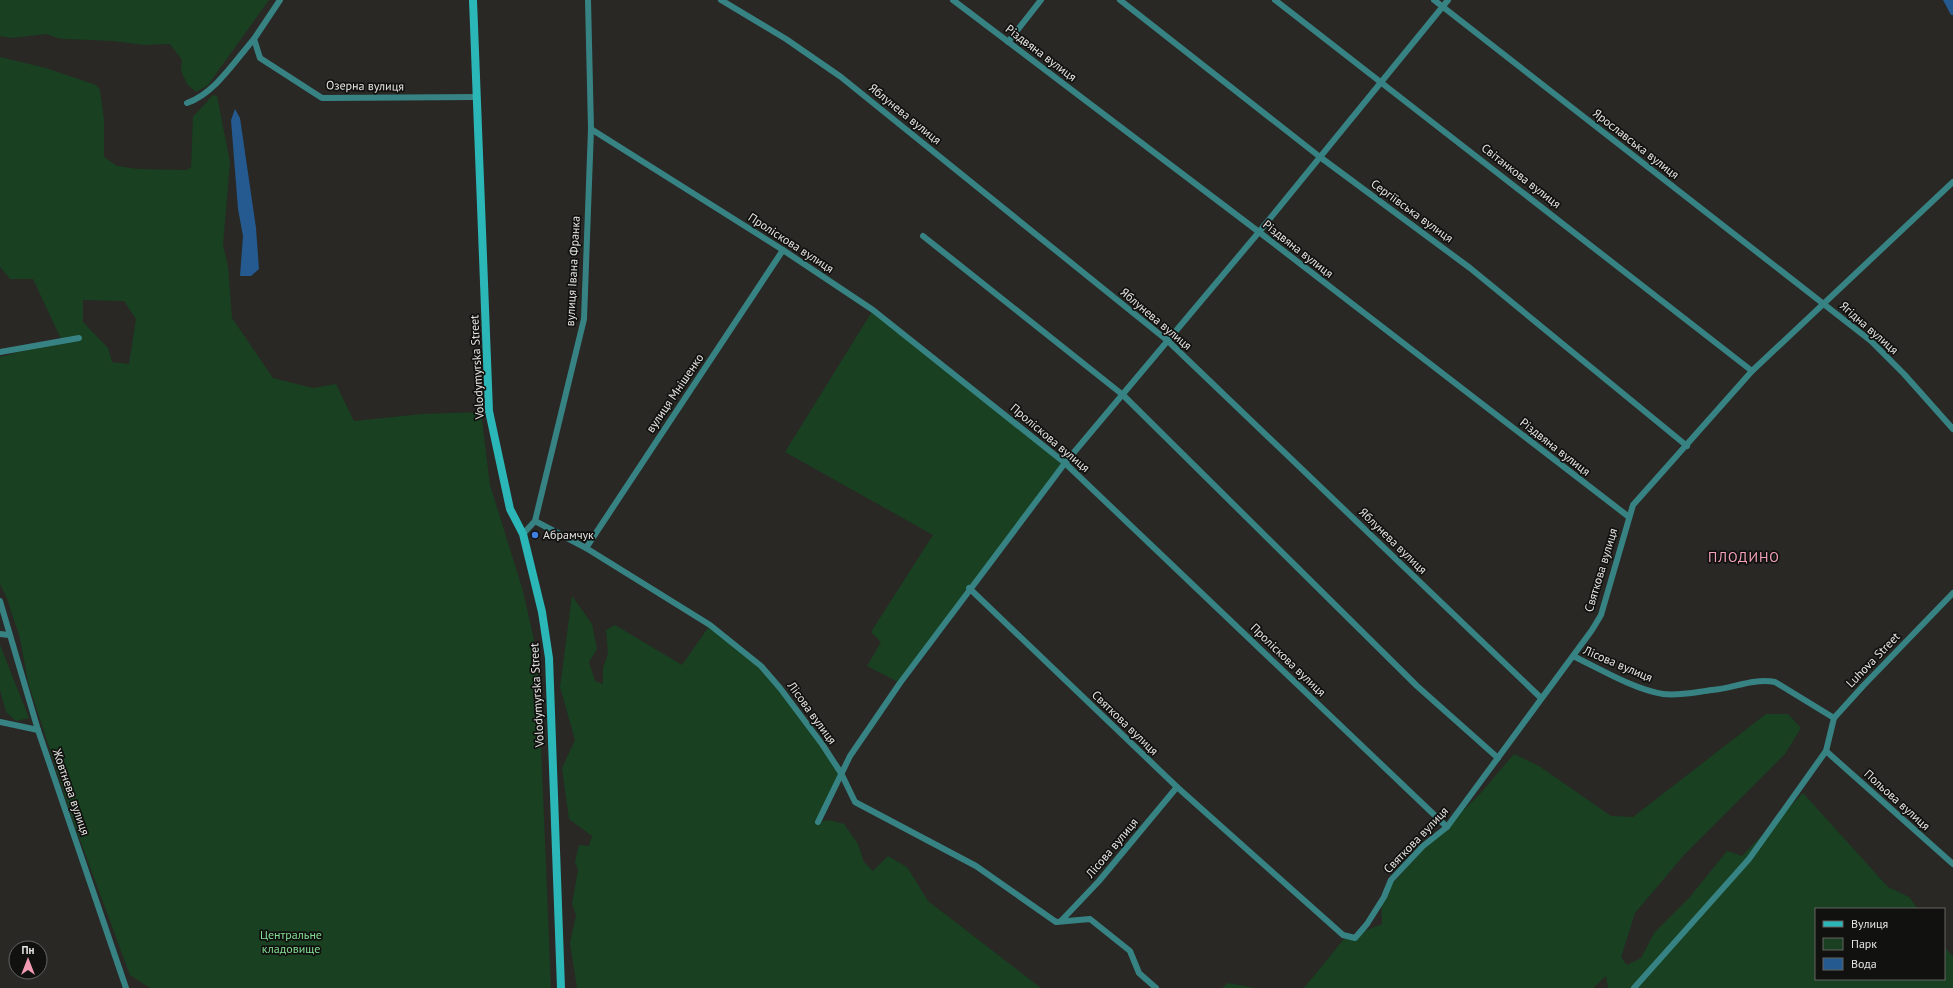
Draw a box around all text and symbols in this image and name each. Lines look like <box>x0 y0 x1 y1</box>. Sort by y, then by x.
street label: Різдвяна вулиця <box>1003 21 1080 84</box>
street label: Озерна вулиця <box>326 77 404 94</box>
street label: Яблунева вулиця <box>866 80 945 147</box>
street label: Ярославська вулиця <box>1590 105 1682 182</box>
street label: Світанкова вулиця <box>1479 140 1564 211</box>
street label: Сергіївська вулиця <box>1368 176 1456 246</box>
street label: Проліскова вулиця <box>746 209 837 276</box>
street label: вулиця Івана Франка <box>562 215 583 327</box>
street label: Різдвяна вулиця <box>1260 216 1337 281</box>
street label: Яблунева вулиця <box>1117 284 1195 353</box>
street label: Ягідна вулиця <box>1837 298 1902 357</box>
street label: Volodymyrska Street <box>466 314 487 421</box>
street label: вулиця Мнішенко <box>643 350 707 435</box>
street label: Проліскова вулиця <box>1008 400 1093 475</box>
street label: Різдвяна вулиця <box>1517 414 1594 479</box>
street label: Яблунева вулиця <box>1356 504 1431 577</box>
street label: Святкова вулиця <box>1581 526 1620 614</box>
place label: Абрамчук <box>543 527 594 542</box>
marker: Абрамчук <box>530 530 540 540</box>
district label: ПЛОДИНО <box>1708 548 1780 566</box>
street label: Проліскова вулиця <box>1248 620 1329 699</box>
street label: Luhova Street <box>1843 629 1903 690</box>
street label: Volodymyrska Street <box>526 642 547 749</box>
street label: Лісова вулиця <box>1580 642 1655 685</box>
street label: Лісова вулиця <box>784 678 840 747</box>
street label: Святкова вулиця <box>1089 687 1162 758</box>
street label: Жовтнева вулиця <box>49 746 93 837</box>
street label: Польова вулиця <box>1861 766 1933 833</box>
street label: Святкова вулиця <box>1380 803 1451 876</box>
street label: Лісова вулиця <box>1082 815 1141 881</box>
legend <box>1815 908 1945 980</box>
text: Вулиця <box>1851 916 1888 931</box>
park label: Центральне кладовище <box>260 927 322 956</box>
text: Парк <box>1851 936 1877 951</box>
north arrow <box>8 940 48 980</box>
text: Пн <box>22 943 35 957</box>
text: Вода <box>1851 956 1877 971</box>

